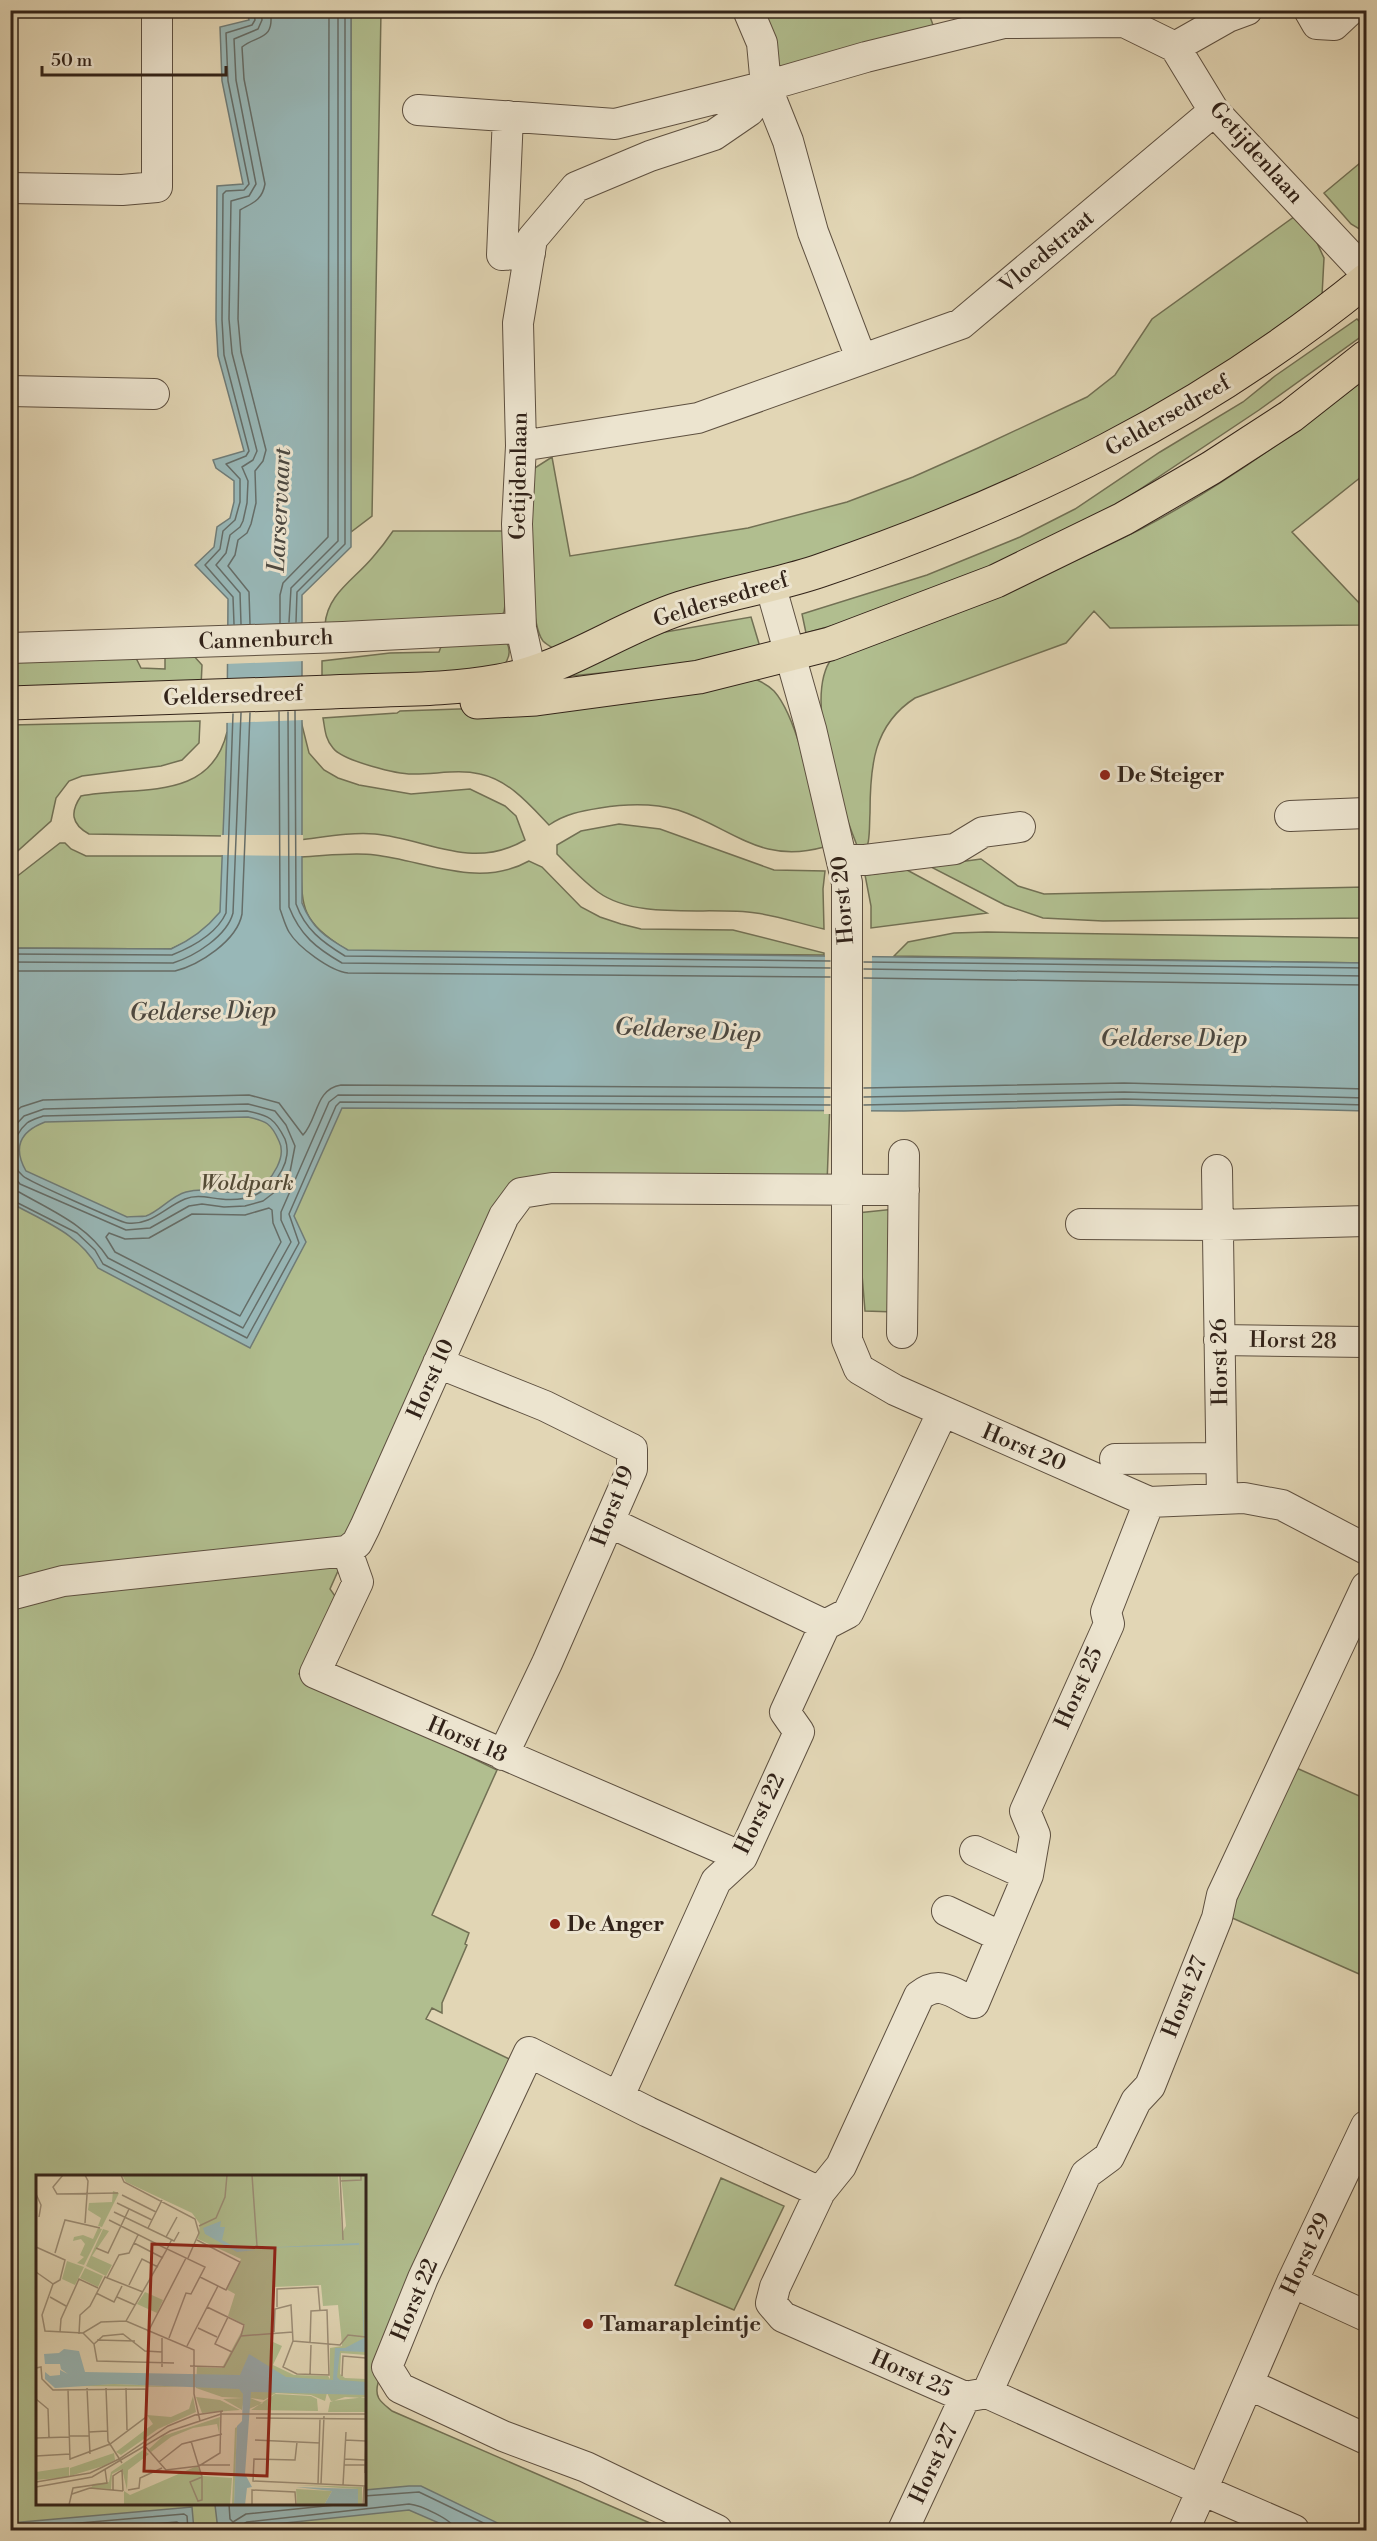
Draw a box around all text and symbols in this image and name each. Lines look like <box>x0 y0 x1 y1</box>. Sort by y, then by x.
scale bar <box>42 39 226 77</box>
text: 50 m <box>51 49 93 72</box>
street label: Getijdenlaan <box>1203 96 1309 210</box>
street label: Vloedstraat <box>993 204 1100 300</box>
street label: Geldersedreef <box>1101 369 1236 463</box>
street label: Getijdenlaan <box>504 412 534 540</box>
water label: Larservaart <box>262 446 298 574</box>
street label: Geldersedreef <box>650 566 793 633</box>
street label: Cannenburch <box>198 624 334 656</box>
street label: Geldersedreef <box>163 680 304 712</box>
place label: De Steiger <box>1117 762 1225 789</box>
marker: De Steiger <box>1098 768 1112 782</box>
street label: Horst 20 <box>826 855 860 945</box>
water label: Gelderse Diep <box>129 996 277 1028</box>
water label: Gelderse Diep <box>614 1012 762 1050</box>
water label: Gelderse Diep <box>1100 1024 1248 1054</box>
park label: Woldpark <box>200 1170 294 1197</box>
street label: Horst 26 <box>1206 1318 1234 1406</box>
street label: Horst 28 <box>1249 1327 1337 1355</box>
street label: Horst 10 <box>401 1335 461 1423</box>
street label: Horst 20 <box>978 1418 1070 1478</box>
street label: Horst 19 <box>585 1462 641 1550</box>
street label: Horst 25 <box>1049 1643 1109 1733</box>
street label: Horst 18 <box>423 1711 511 1769</box>
street label: Horst 22 <box>729 1769 791 1859</box>
place label: De Anger <box>567 1911 665 1938</box>
marker: De Anger <box>548 1917 562 1931</box>
street label: Horst 27 <box>1157 1952 1213 2042</box>
inset map <box>36 2175 366 2505</box>
street label: Horst 29 <box>1275 2209 1337 2299</box>
street label: Horst 22 <box>386 2255 444 2345</box>
place label: Tamarapleintje <box>600 2311 761 2338</box>
marker: Tamarapleintje <box>581 2317 595 2331</box>
street label: Horst 25 <box>866 2344 956 2404</box>
street label: Horst 27 <box>904 2420 964 2508</box>

